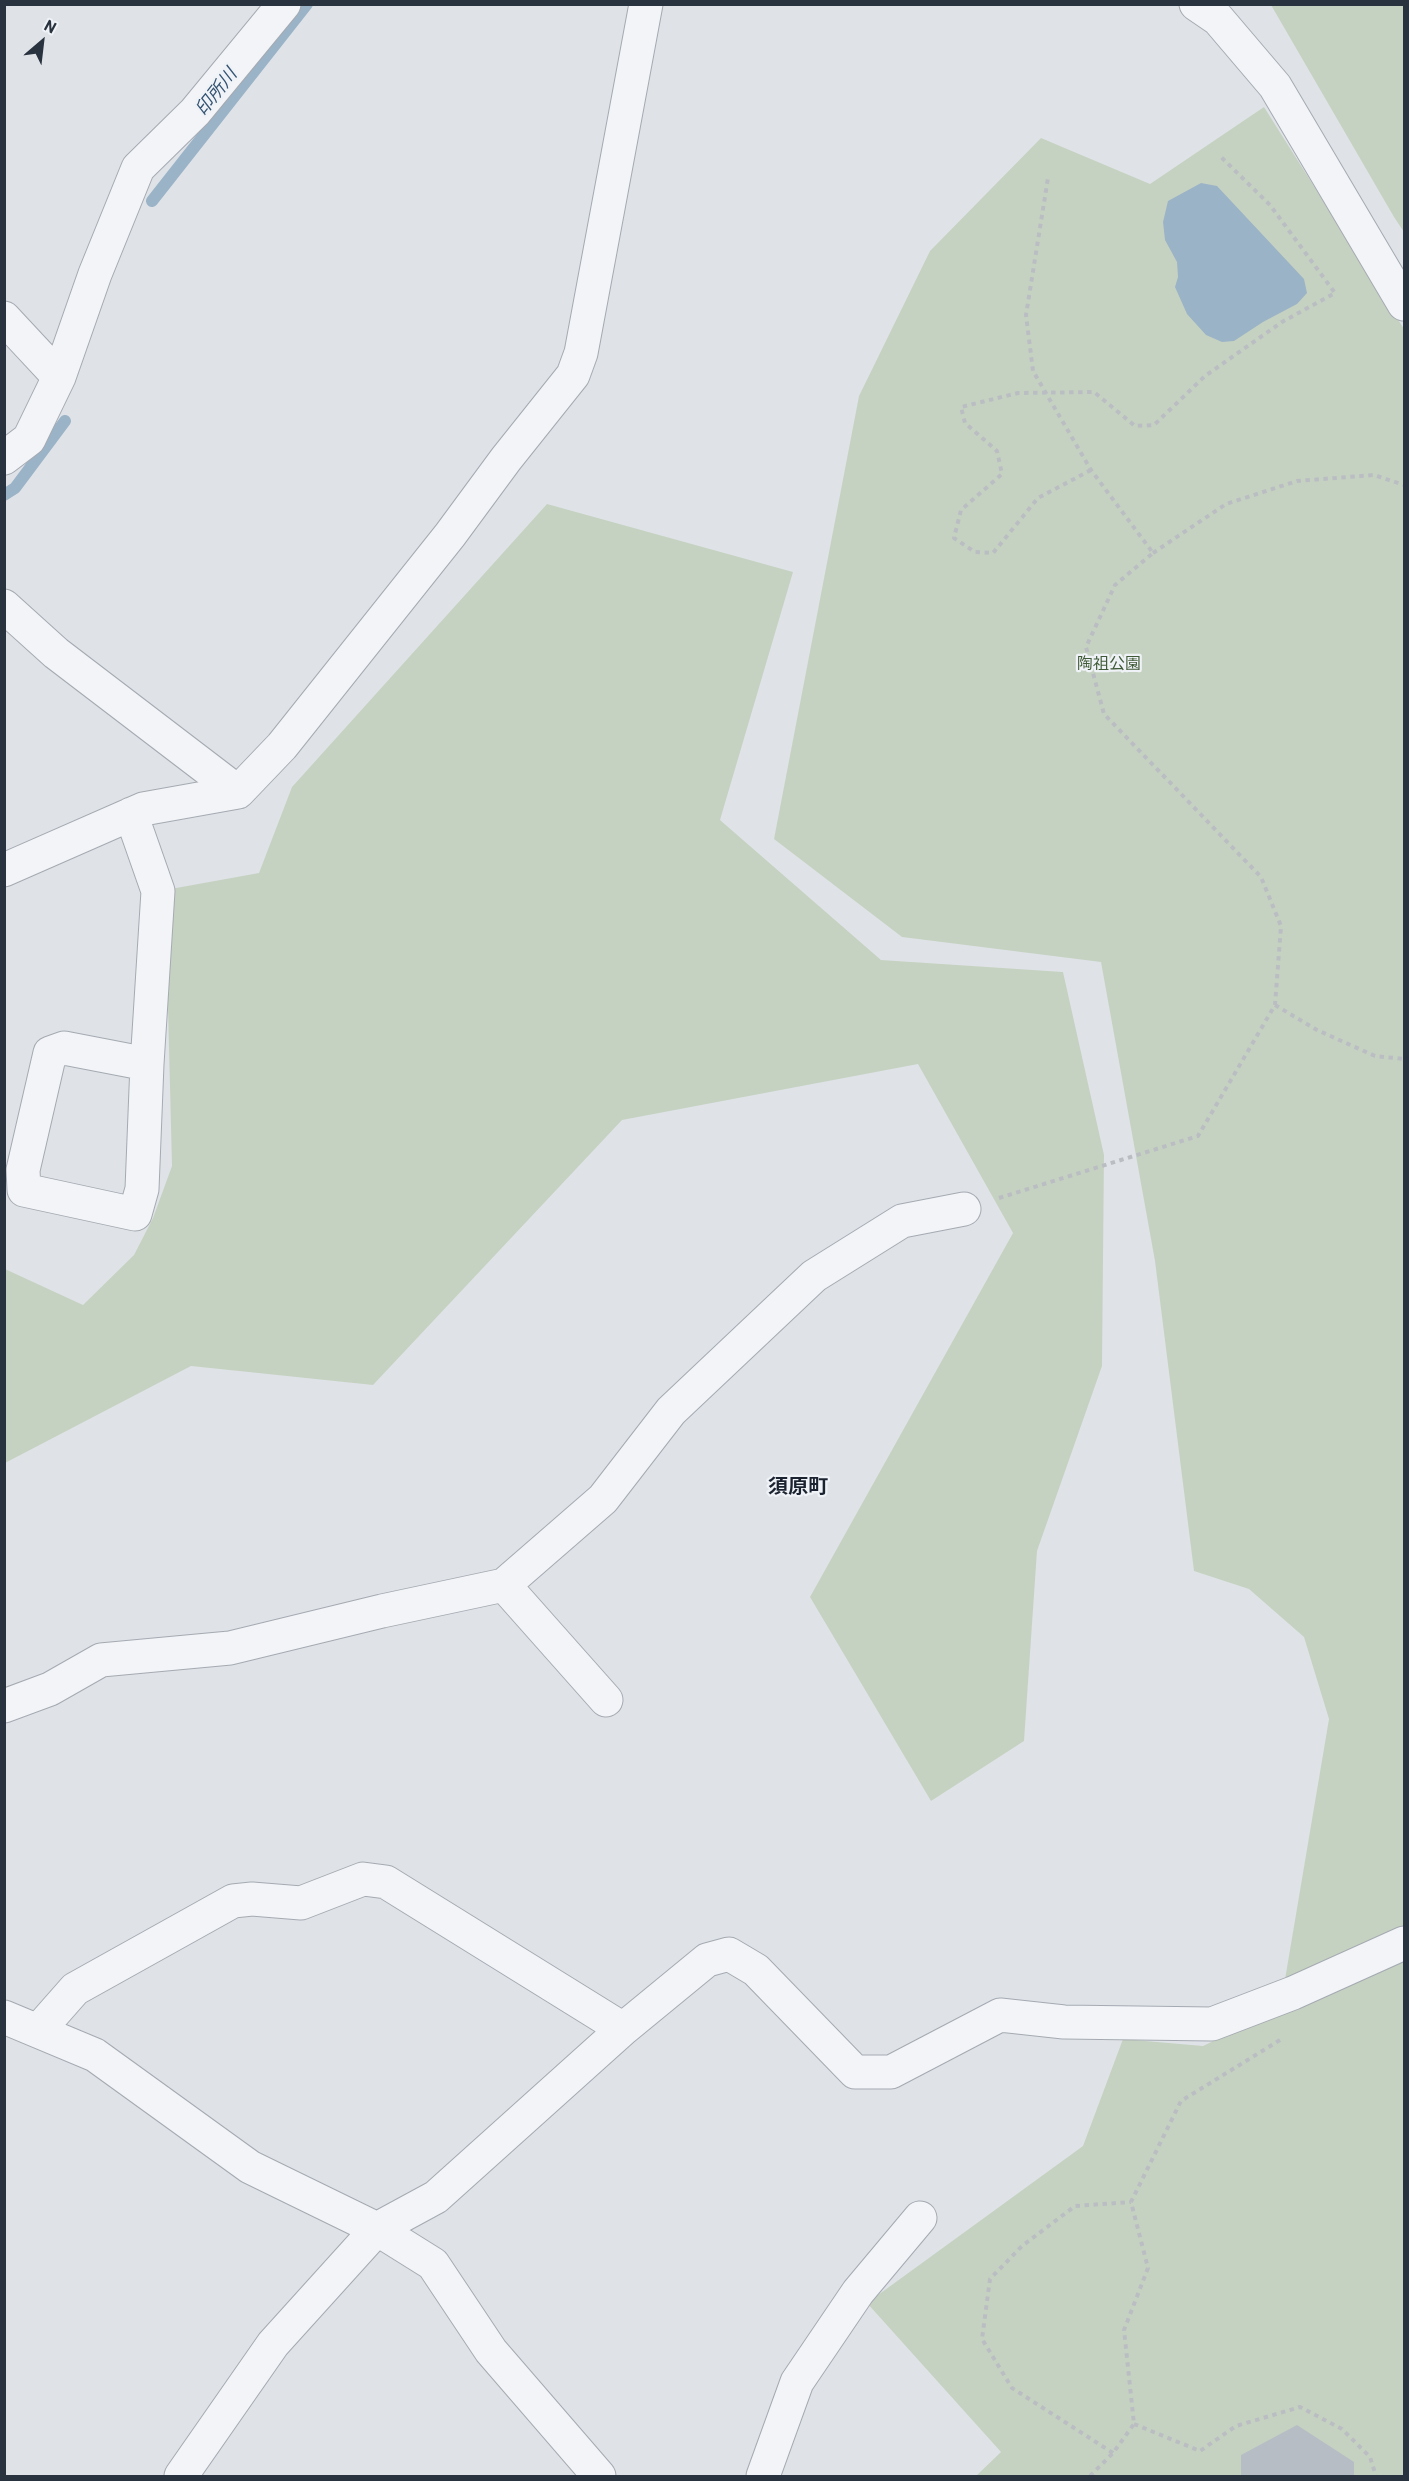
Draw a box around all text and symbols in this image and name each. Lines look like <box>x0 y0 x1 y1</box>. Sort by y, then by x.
north arrow <box>12 12 72 72</box>
text: N <box>42 15 60 37</box>
water label: 印所川 <box>191 64 241 120</box>
park label: 陶祖公園 <box>1077 654 1141 674</box>
district label: 須原町 <box>768 1474 828 1498</box>

